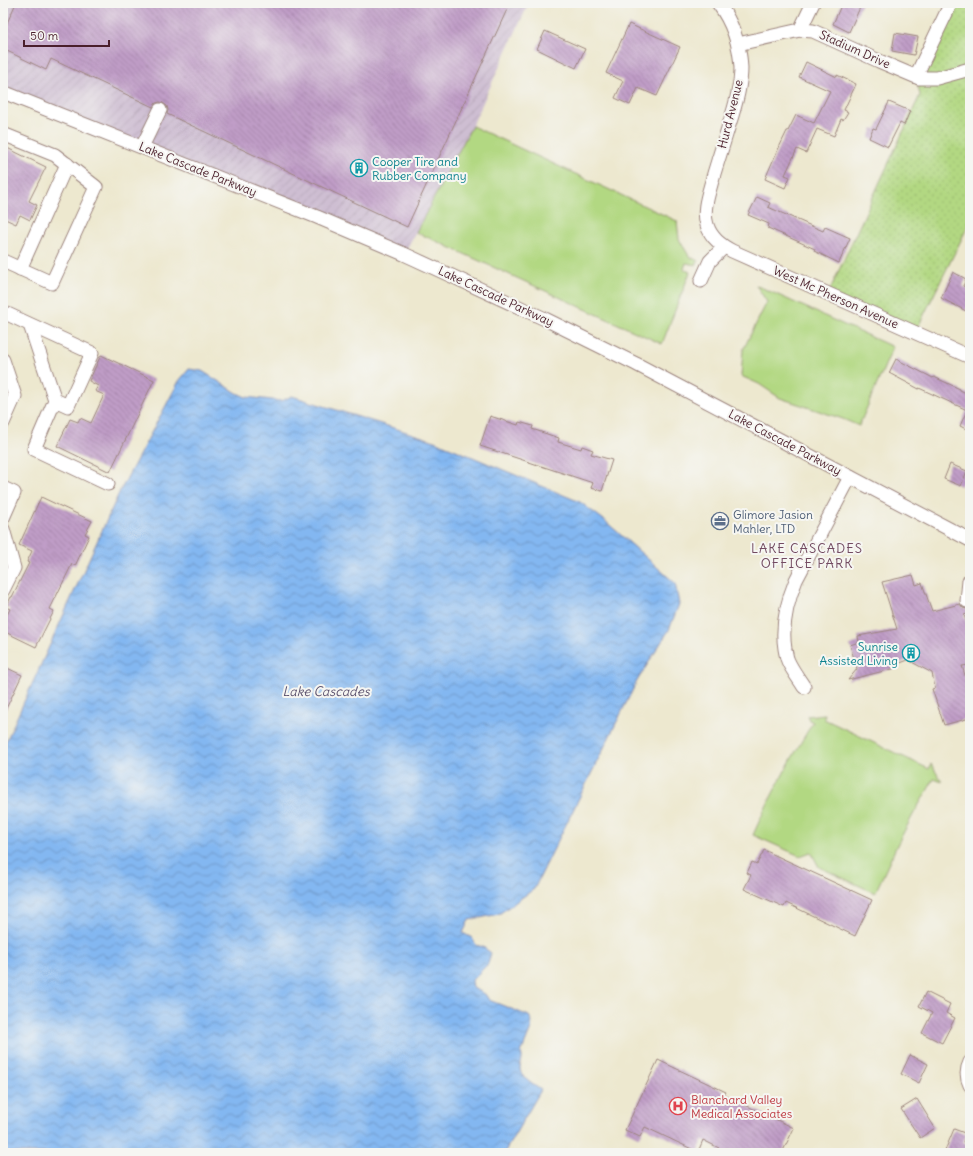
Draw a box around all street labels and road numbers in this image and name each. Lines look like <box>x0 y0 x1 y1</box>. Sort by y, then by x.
street label: Stadium Drive <box>817 27 893 71</box>
street label: Hurd Avenue <box>714 78 746 150</box>
street label: Lake Cascade Parkway <box>137 138 259 200</box>
street label: Lake Cascade Parkway <box>436 263 556 329</box>
street label: West Mc Pherson Avenue <box>771 263 901 331</box>
street label: Lake Cascade Parkway <box>726 406 844 478</box>

